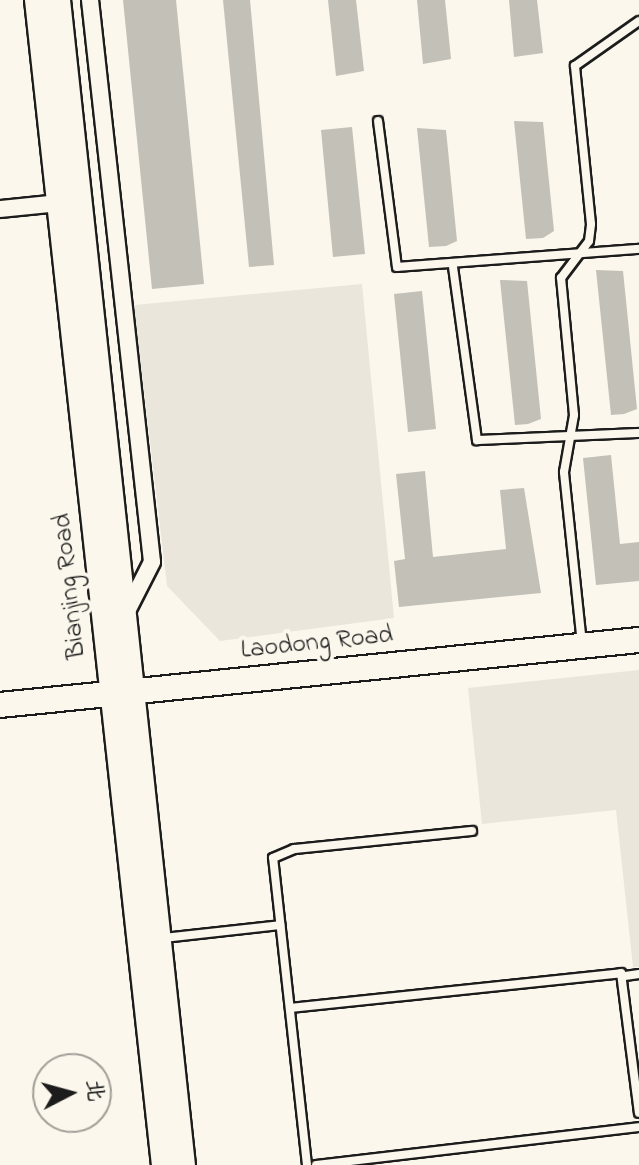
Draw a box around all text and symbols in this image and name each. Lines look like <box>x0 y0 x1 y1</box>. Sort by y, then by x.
street label: Bianjing Road <box>48 512 94 660</box>
street label: Laodong Road <box>239 620 395 668</box>
north arrow <box>32 1053 112 1133</box>
text: 北 <box>77 1078 111 1103</box>

